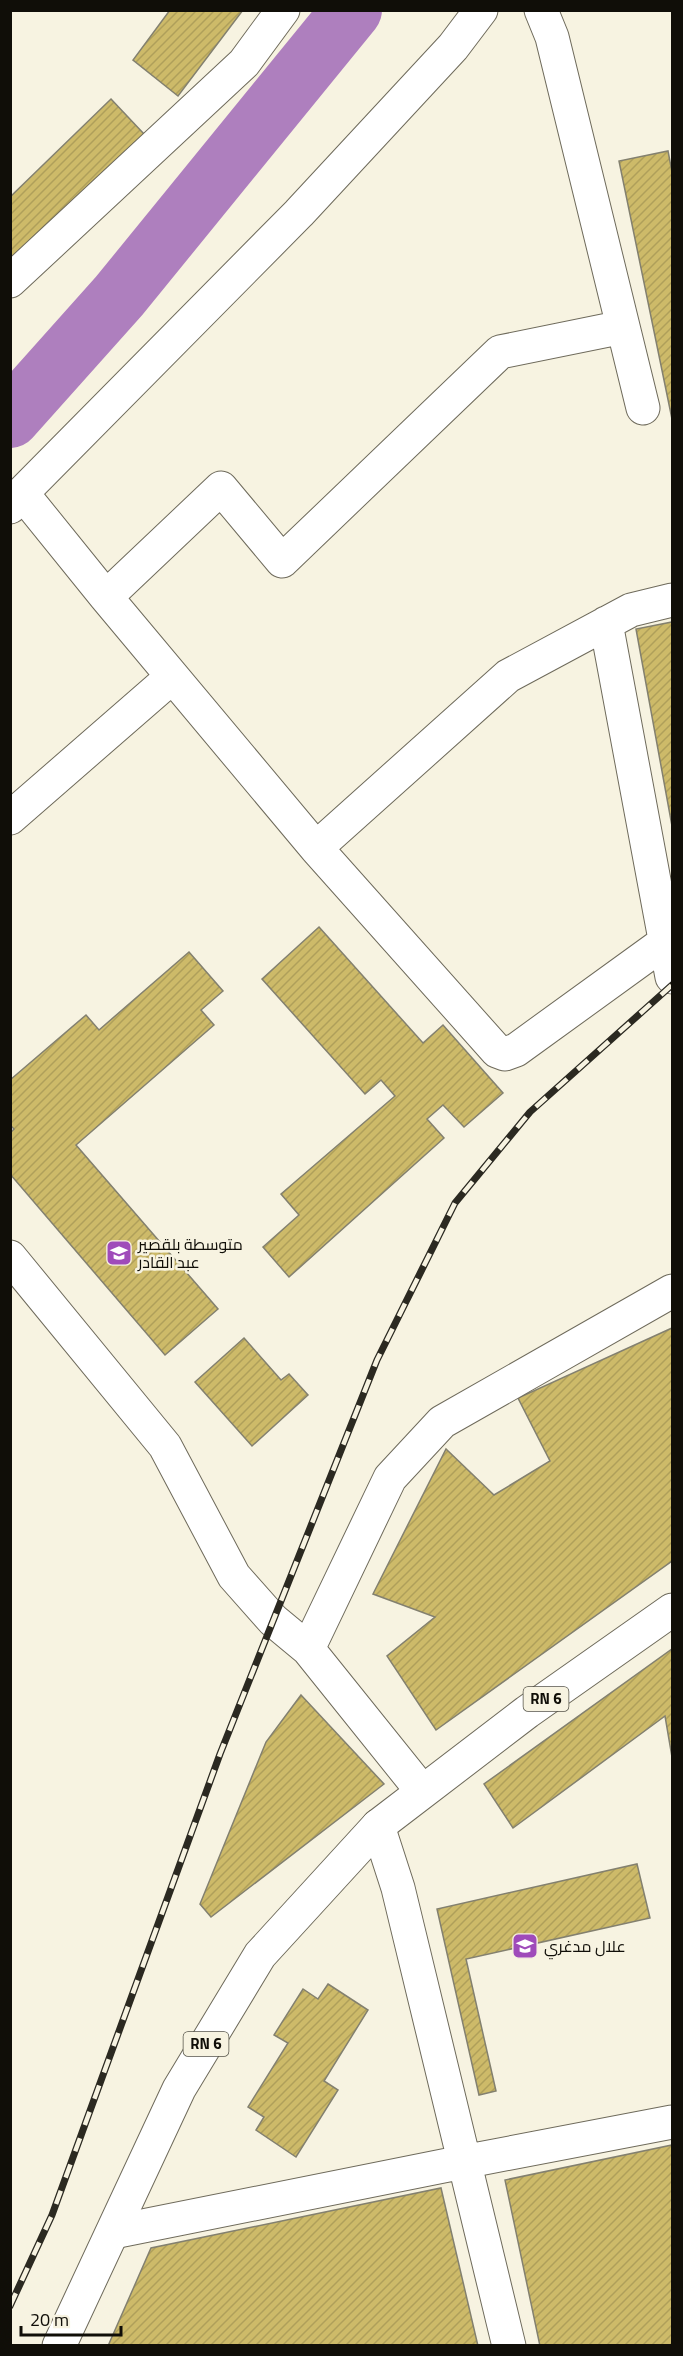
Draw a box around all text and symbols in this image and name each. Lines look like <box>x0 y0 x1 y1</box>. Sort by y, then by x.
place label: متوسطة بلقصير عبد القادر <box>137 1232 243 1274</box>
school or university icon: متوسطة بلقصير عبد القادر <box>104 1238 134 1268</box>
road number: RN 6 <box>524 1687 568 1711</box>
school or university icon: علال مدغري <box>510 1931 540 1961</box>
place label: علال مدغري <box>544 1934 626 1960</box>
road number: RN 6 <box>184 2032 228 2056</box>
scale bar <box>21 2299 122 2337</box>
text: 20 m <box>30 2306 69 2333</box>

